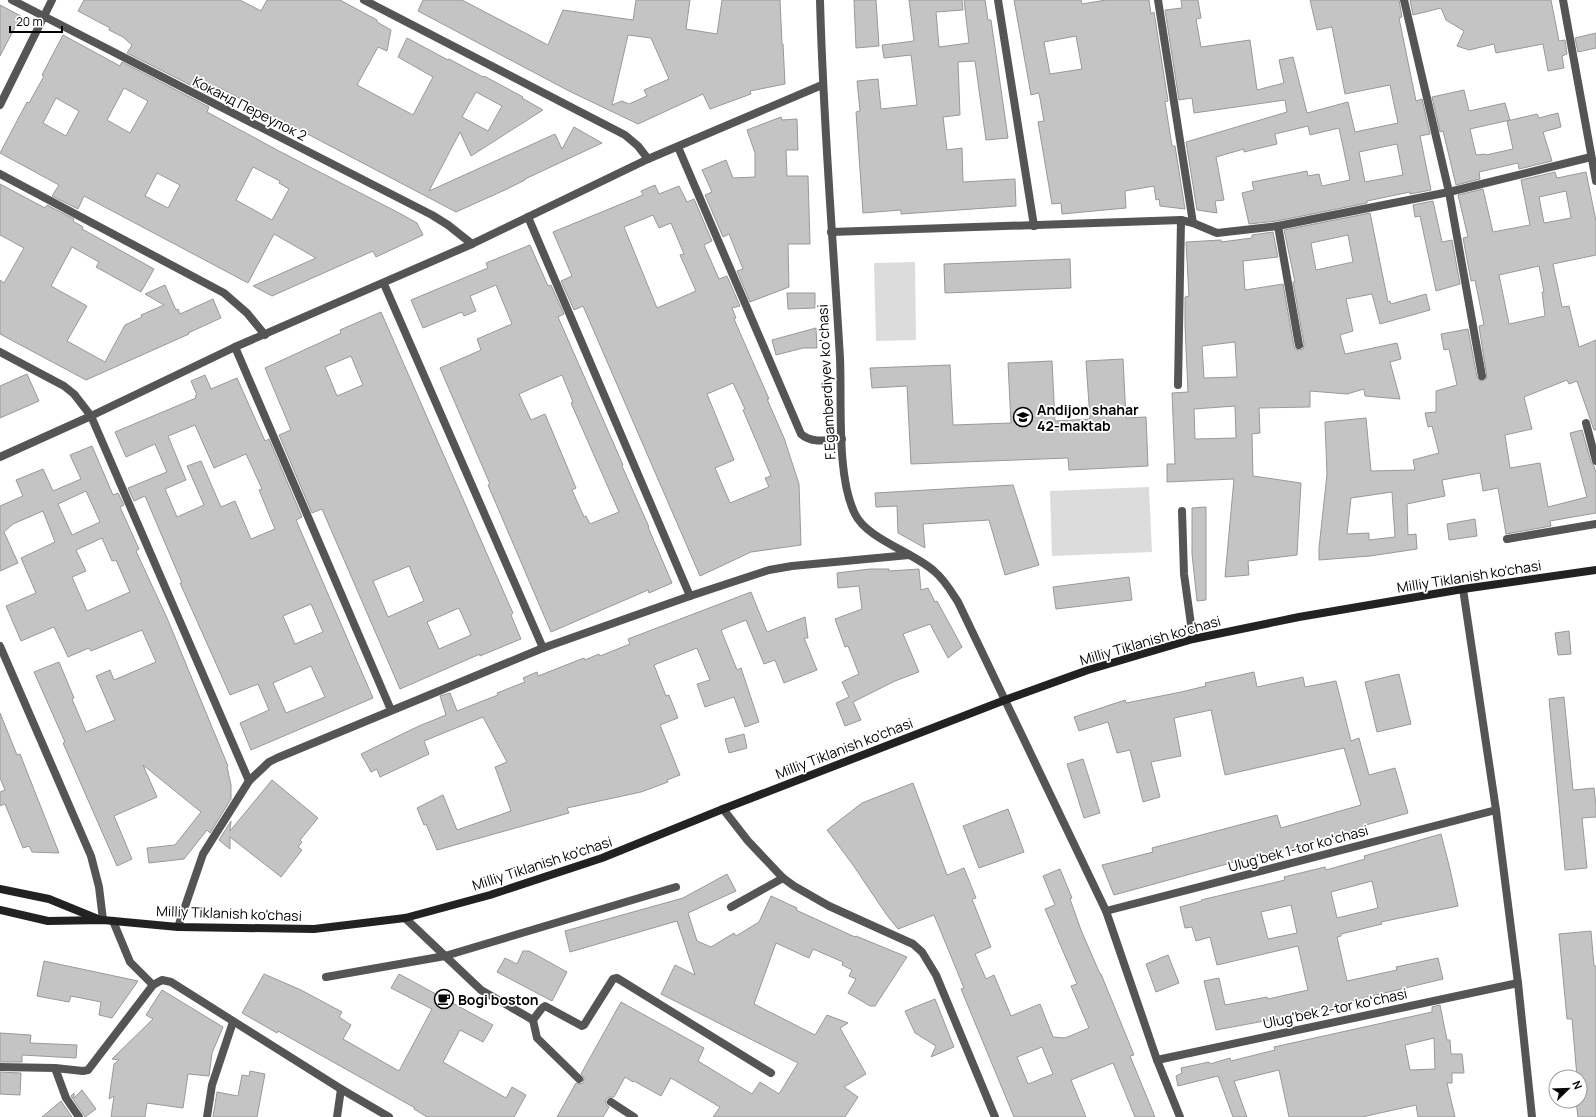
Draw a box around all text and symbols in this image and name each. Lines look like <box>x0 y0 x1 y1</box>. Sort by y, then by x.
scale bar <box>10 8 62 34</box>
text: 20 m <box>16 13 43 30</box>
street label: Коканд Πереулок 2 <box>190 71 310 145</box>
street label: F.Egamberdiyev kо‘chasi <box>812 304 840 460</box>
place label: Andijon shahar 42-maktab <box>1037 400 1139 435</box>
school or university icon: Andijon shahar 42-maktab <box>1012 406 1034 428</box>
street label: Milliy Tiklanish ko'chasi <box>1395 555 1543 597</box>
street label: Milliy Tiklanish ko'chasi <box>1077 611 1223 669</box>
street label: Milliy Tiklanish ko'chasi <box>773 713 915 783</box>
street label: Ulug‘bek 1-tor koʻchasi <box>1226 820 1370 876</box>
street label: Milliy Tiklanish ko'chasi <box>470 831 614 895</box>
street label: Milliy Tiklanish ko'chasi <box>156 901 302 925</box>
street label: Ulug‘bek 2-tor koʻchasi <box>1261 983 1409 1033</box>
cafe icon: Bogi boston <box>433 988 455 1010</box>
place label: Bogi boston <box>458 990 539 1009</box>
north arrow <box>1548 1069 1588 1109</box>
text: N <box>1569 1078 1586 1092</box>

